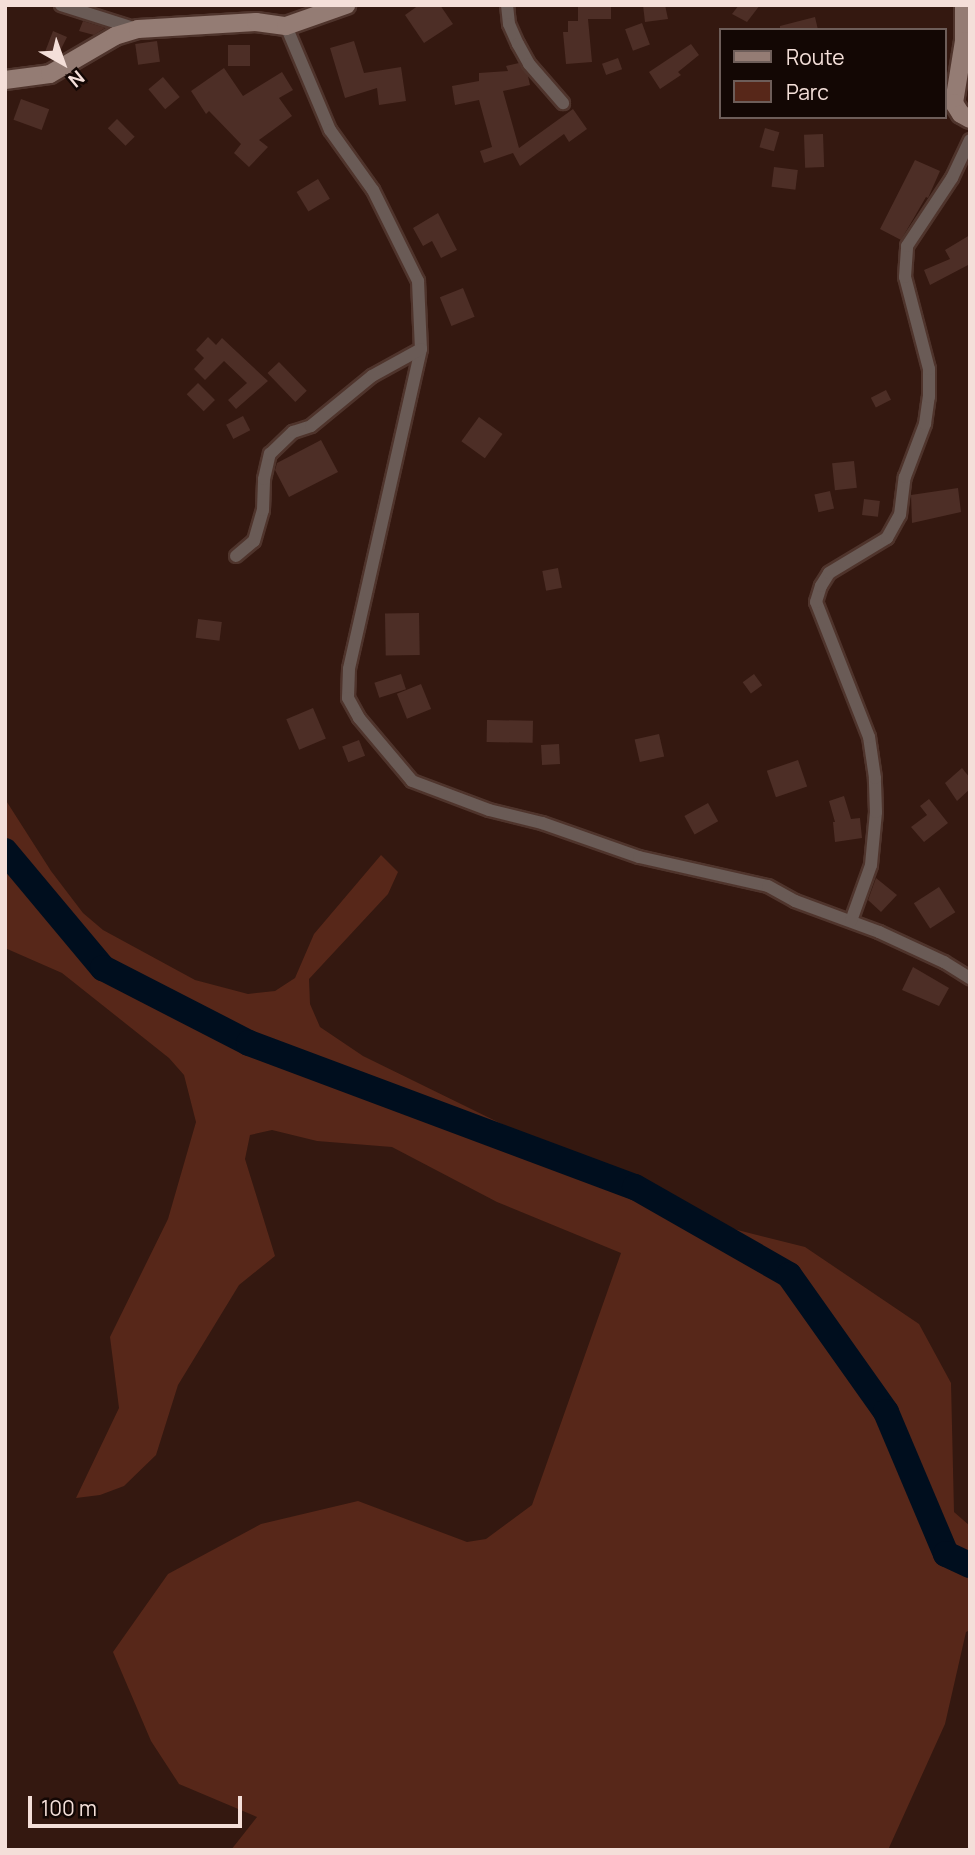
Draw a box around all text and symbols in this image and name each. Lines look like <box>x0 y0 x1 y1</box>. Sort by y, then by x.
north arrow <box>28 28 98 98</box>
legend <box>720 28 947 119</box>
text: Route <box>786 43 844 71</box>
text: N <box>63 65 90 93</box>
text: Parc <box>786 78 829 106</box>
scale bar <box>32 1782 245 1826</box>
text: 100 m <box>41 1794 97 1822</box>

